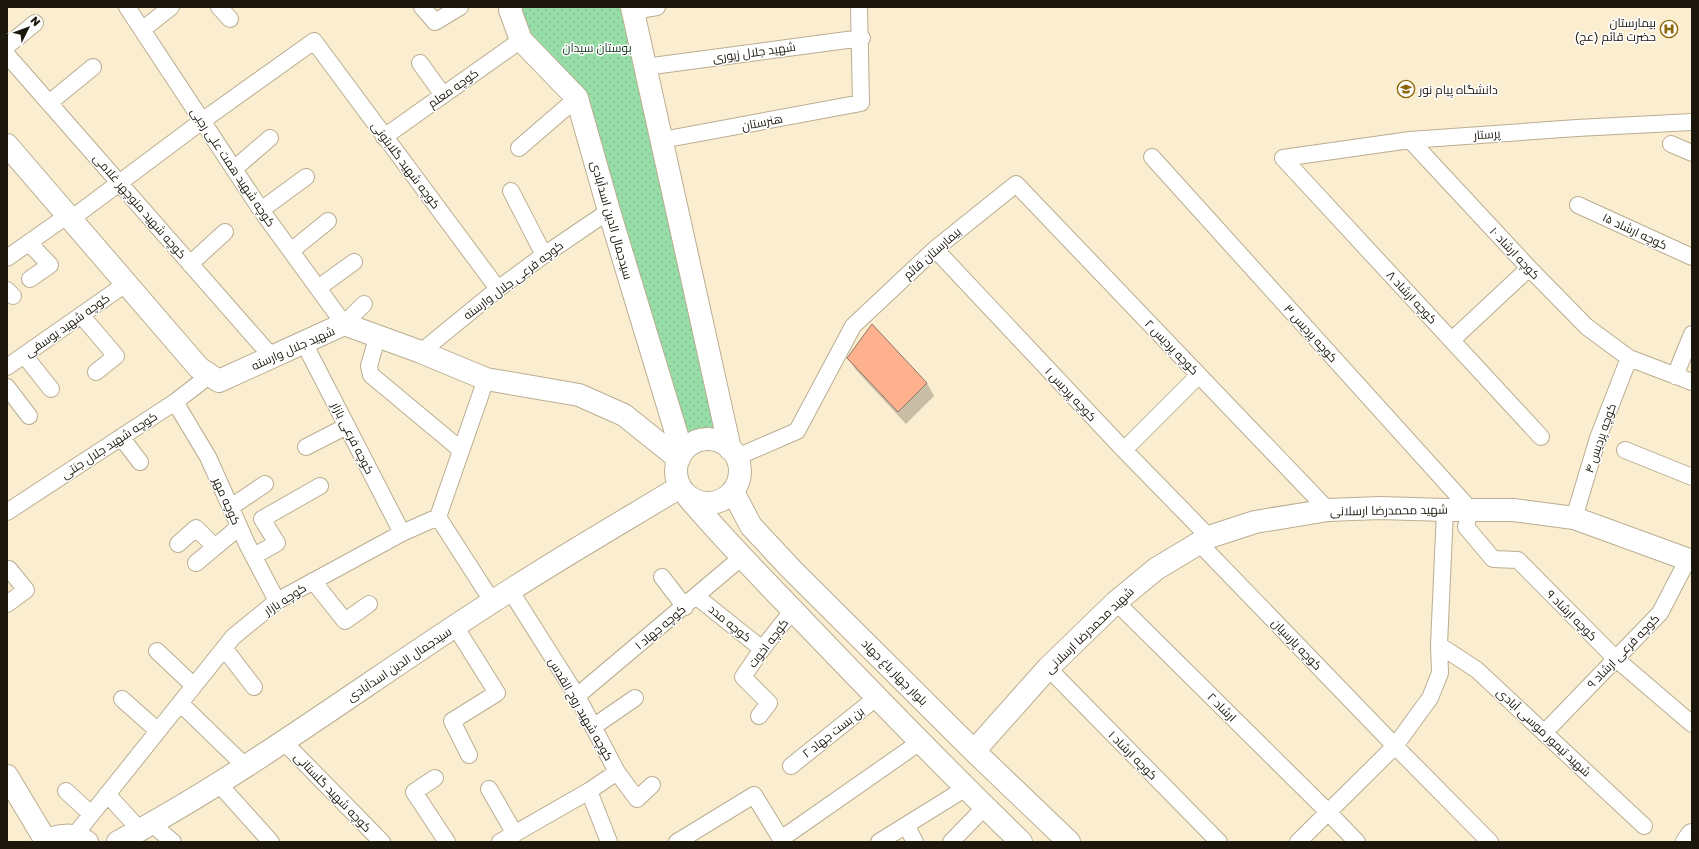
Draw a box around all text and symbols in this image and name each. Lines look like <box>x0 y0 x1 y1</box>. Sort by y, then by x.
north arrow <box>8 8 48 48</box>
text: N <box>28 14 43 28</box>
place label: بیمارستان حضرت قائم (عج) <box>1575 15 1656 45</box>
hospital icon: بیمارستان حضرت قائم (عج) <box>1659 19 1679 39</box>
street label: شهید جلال زیوری <box>712 39 797 65</box>
park label: بوستان سیدان <box>562 40 632 55</box>
street label: کوچه معلم <box>425 65 482 112</box>
school or university icon: دانشگاه پیام نور <box>1396 79 1416 99</box>
place label: دانشگاه پیام نور <box>1418 82 1498 99</box>
street label: کوچه شهید همت علی رجبی <box>186 105 279 231</box>
street label: هنرستان <box>740 111 784 133</box>
street label: کوچه شهید گلابتونی <box>367 118 444 213</box>
street label: پرستار <box>1472 126 1502 144</box>
street label: کوچه شهید منوچهر غلامی <box>89 150 190 263</box>
street label: سیدجمال الدین اسدآبادی <box>588 159 636 281</box>
street label: کوچه ارشاد ۱۵ <box>1599 209 1670 254</box>
street label: بیمارستان قائم <box>900 224 965 283</box>
street label: کوچه ارشاد ۱۰ <box>1485 224 1543 284</box>
street label: کوچه فرعی جلال وارسته <box>460 237 567 324</box>
street label: کوچه ارشاد ۸ <box>1382 267 1440 328</box>
street label: کوچه شهید یوسفی <box>22 290 113 362</box>
street label: کوچه پردیس ۳ <box>1280 301 1341 366</box>
street label: کوچه پردیس ۲ <box>1140 316 1202 379</box>
street label: شهید جلال وارسته <box>249 323 337 373</box>
street label: کوچه پردیس ۱ <box>1041 364 1100 426</box>
street label: کوچه فرعی بازار <box>326 399 378 477</box>
street label: کوچه پردیس ۴ <box>1581 401 1621 476</box>
street label: کوچه شهید جلال جنتی <box>58 408 161 483</box>
street label: کوچه مهر <box>208 474 244 528</box>
street label: شهید محمدرضا ارسلانی <box>1330 501 1448 519</box>
street label: کوچه بازار <box>260 580 310 620</box>
street label: شهید محمدرضا ارسلانی <box>1041 584 1137 676</box>
street label: کوچه ارشاد ۹ <box>1542 586 1601 645</box>
street label: کوچه جهاد ۱ <box>632 601 690 654</box>
street label: کوچه مدد <box>704 601 755 646</box>
street label: کوچه فرعی ارشاد ۹ <box>1584 611 1664 693</box>
street label: کوچه پارسیان <box>1267 615 1325 674</box>
street label: کوچه اخوت <box>745 616 793 672</box>
street label: سیدجمال الدین اسدآبادی <box>344 623 454 705</box>
street label: بلوار چهار باغ جهاد <box>857 636 931 710</box>
street label: کوچه شهید روح القدس <box>544 655 617 764</box>
street label: شهید تیمور موسی آبادی <box>1494 684 1594 780</box>
street label: ارشاد ۲ <box>1204 689 1240 725</box>
street label: بن بست جهاد ۲ <box>799 703 867 761</box>
street label: کوچه ارشاد ۱ <box>1104 727 1161 784</box>
street label: کوچه شهید گلستانی <box>290 749 375 836</box>

